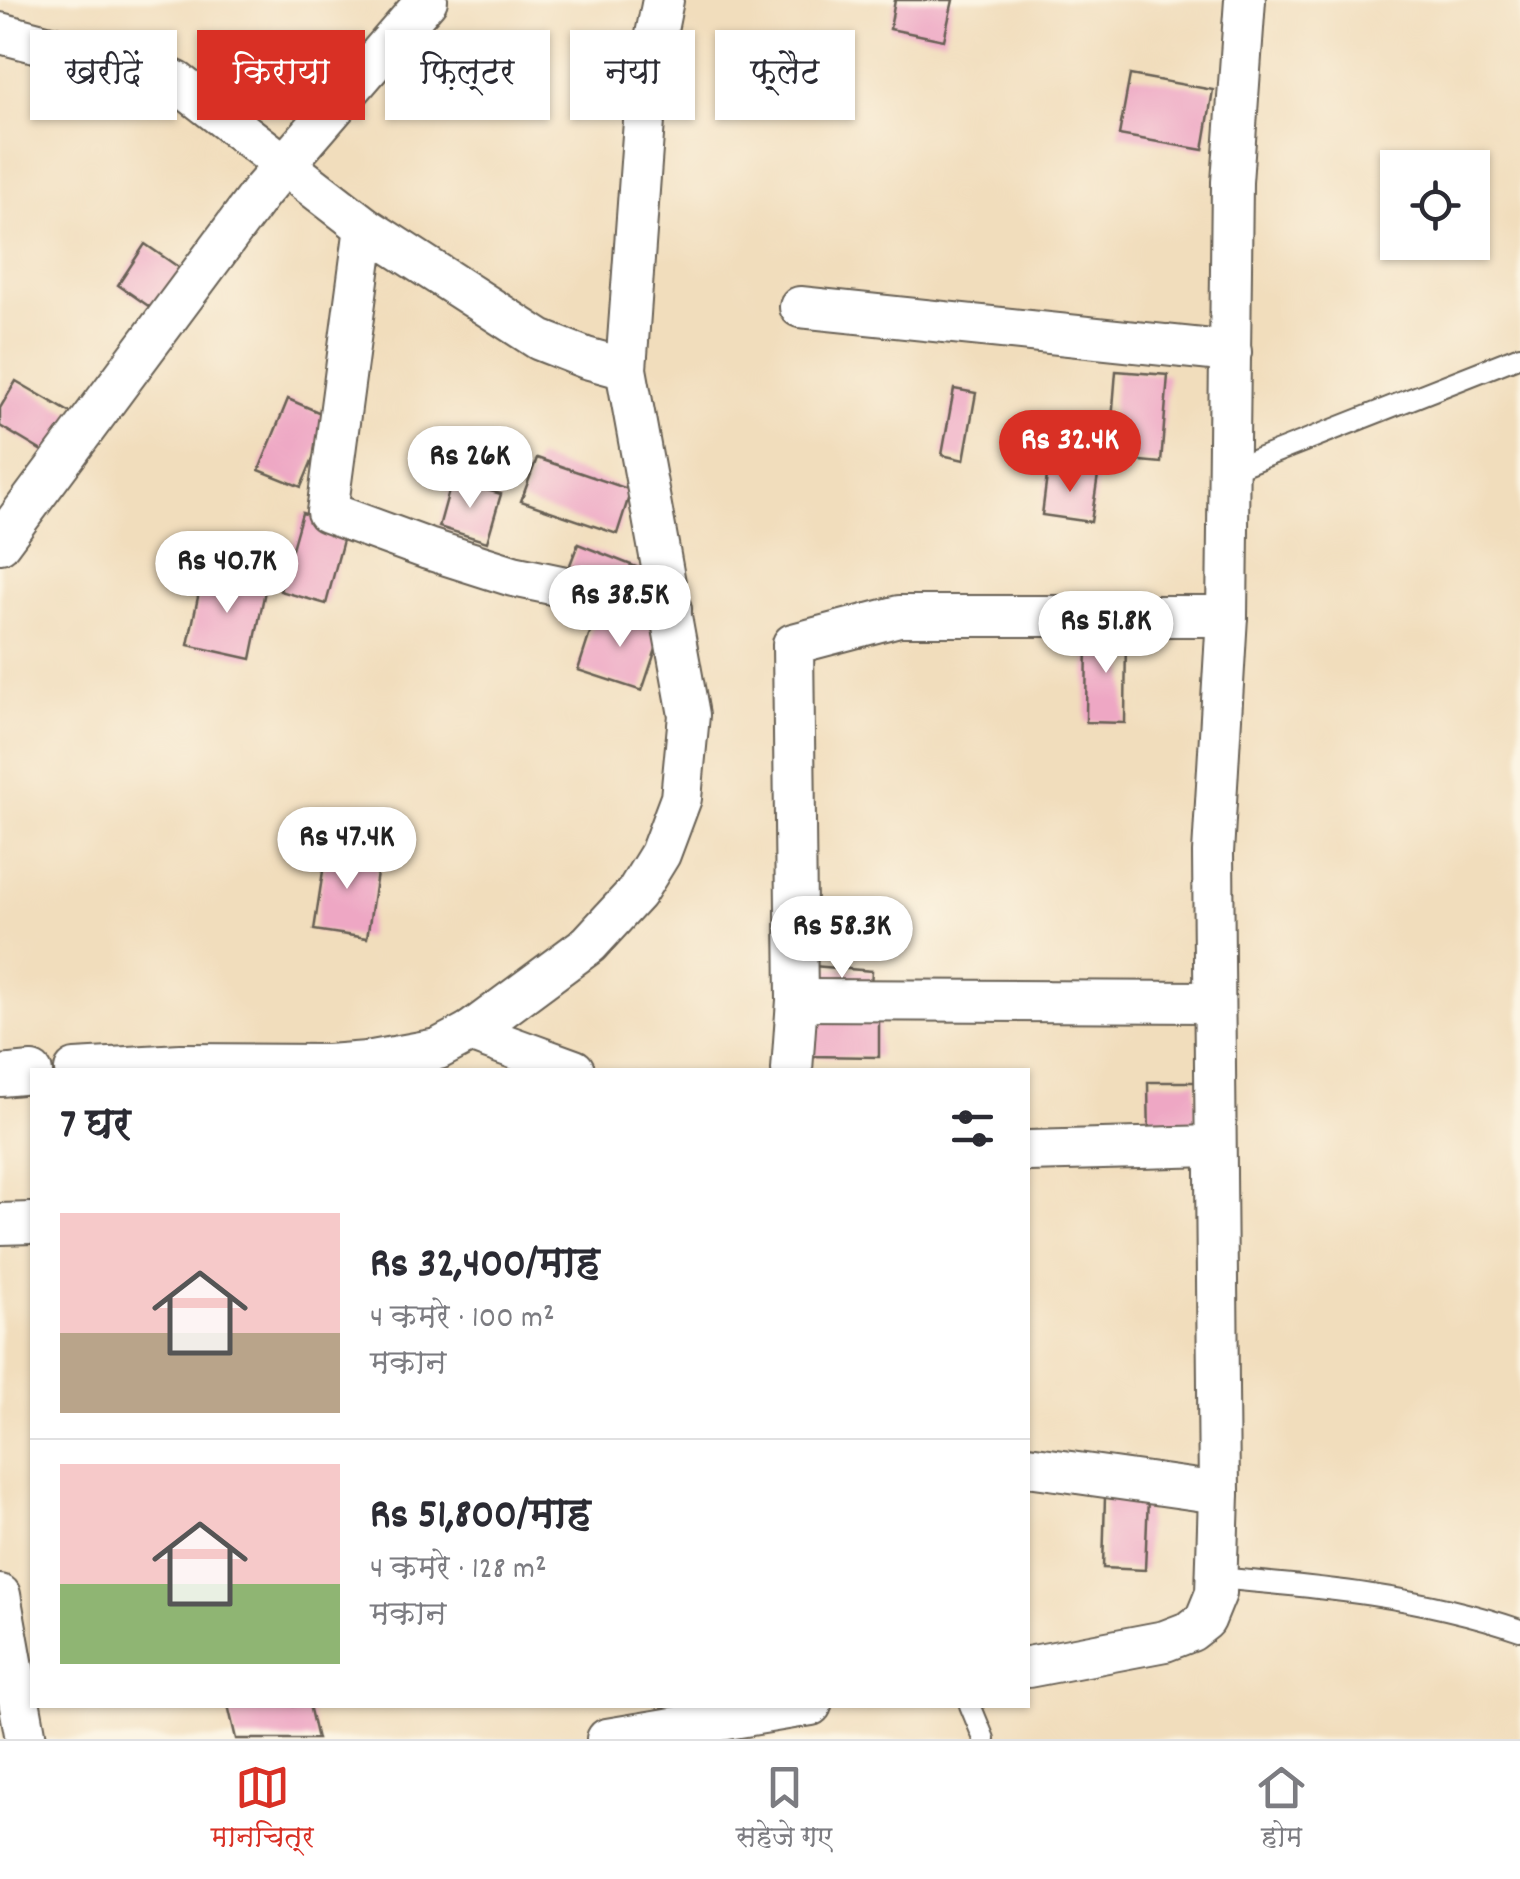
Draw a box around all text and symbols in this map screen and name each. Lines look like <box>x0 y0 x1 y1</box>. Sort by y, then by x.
chip: खरीदें <box>30 30 177 120</box>
chip: किराया <box>197 30 365 120</box>
chip: फ़िल्टर <box>385 30 550 120</box>
chip: नया <box>570 30 695 120</box>
chip: फ़्लैट <box>715 30 855 120</box>
map controls <box>1380 150 1490 260</box>
button: locate <box>1380 150 1490 260</box>
pin: Rs 32.4K <box>967 410 1173 495</box>
text: Rs 32.4K <box>1021 419 1119 465</box>
pin: Rs 26K <box>389 426 551 511</box>
text: Rs 26K <box>430 435 510 481</box>
pin: Rs 40.7K <box>124 531 330 616</box>
text: Rs 40.7K <box>177 540 277 586</box>
pin: Rs 38.5K <box>517 565 723 650</box>
text: Rs 38.5K <box>571 574 669 620</box>
pin: Rs 51.8K <box>1003 591 1209 676</box>
text: Rs 51.8K <box>1060 600 1152 646</box>
pin: Rs 47.4K <box>244 807 450 892</box>
text: Rs 47.4K <box>299 816 395 862</box>
pin: Rs 58.3K <box>739 896 945 981</box>
text: Rs 58.3K <box>793 905 891 951</box>
text: 7 घर <box>60 1098 131 1158</box>
icon: filters <box>945 1101 1000 1156</box>
text: Rs 32,400/माह <box>370 1237 600 1297</box>
icon: home <box>140 1253 260 1373</box>
text: 4 कमरे · 100 m² <box>370 1297 555 1343</box>
text: मकान <box>370 1343 446 1389</box>
text: Rs 51,800/माह <box>370 1488 591 1548</box>
icon: home <box>140 1504 260 1624</box>
text: 4 कमरे · 128 m² <box>370 1548 547 1594</box>
text: मकान <box>370 1594 446 1640</box>
tab: मानचित्र <box>211 1760 314 1860</box>
tab: सहेजे गए <box>736 1760 832 1860</box>
tab: होम <box>1254 1760 1309 1860</box>

